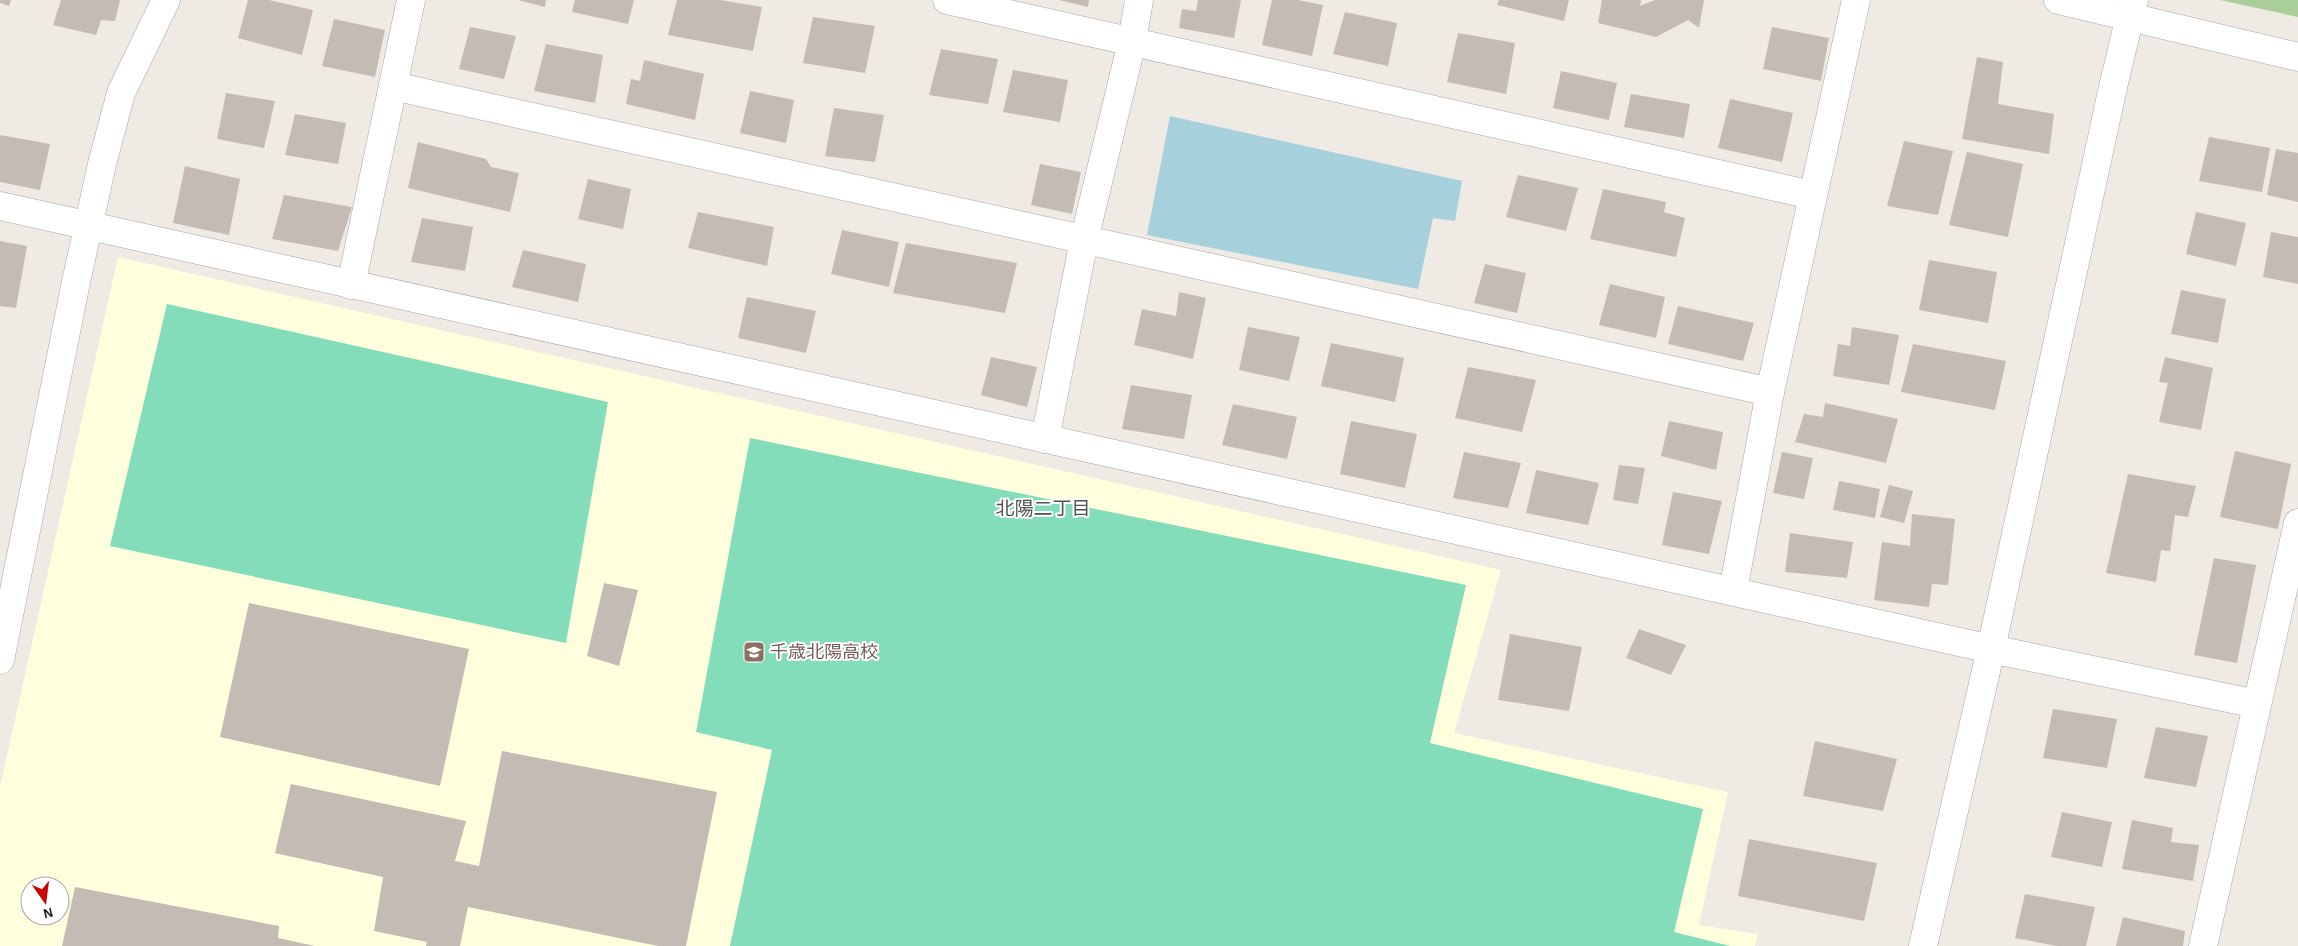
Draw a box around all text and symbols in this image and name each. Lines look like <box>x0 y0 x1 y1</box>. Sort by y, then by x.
district label: 北陽二丁目 <box>995 499 1091 519</box>
school or university icon: 千歳北陽高校 <box>742 640 766 664</box>
place label: 千歳北陽高校 <box>770 642 878 662</box>
north arrow <box>20 876 70 926</box>
text: N <box>41 905 54 921</box>

